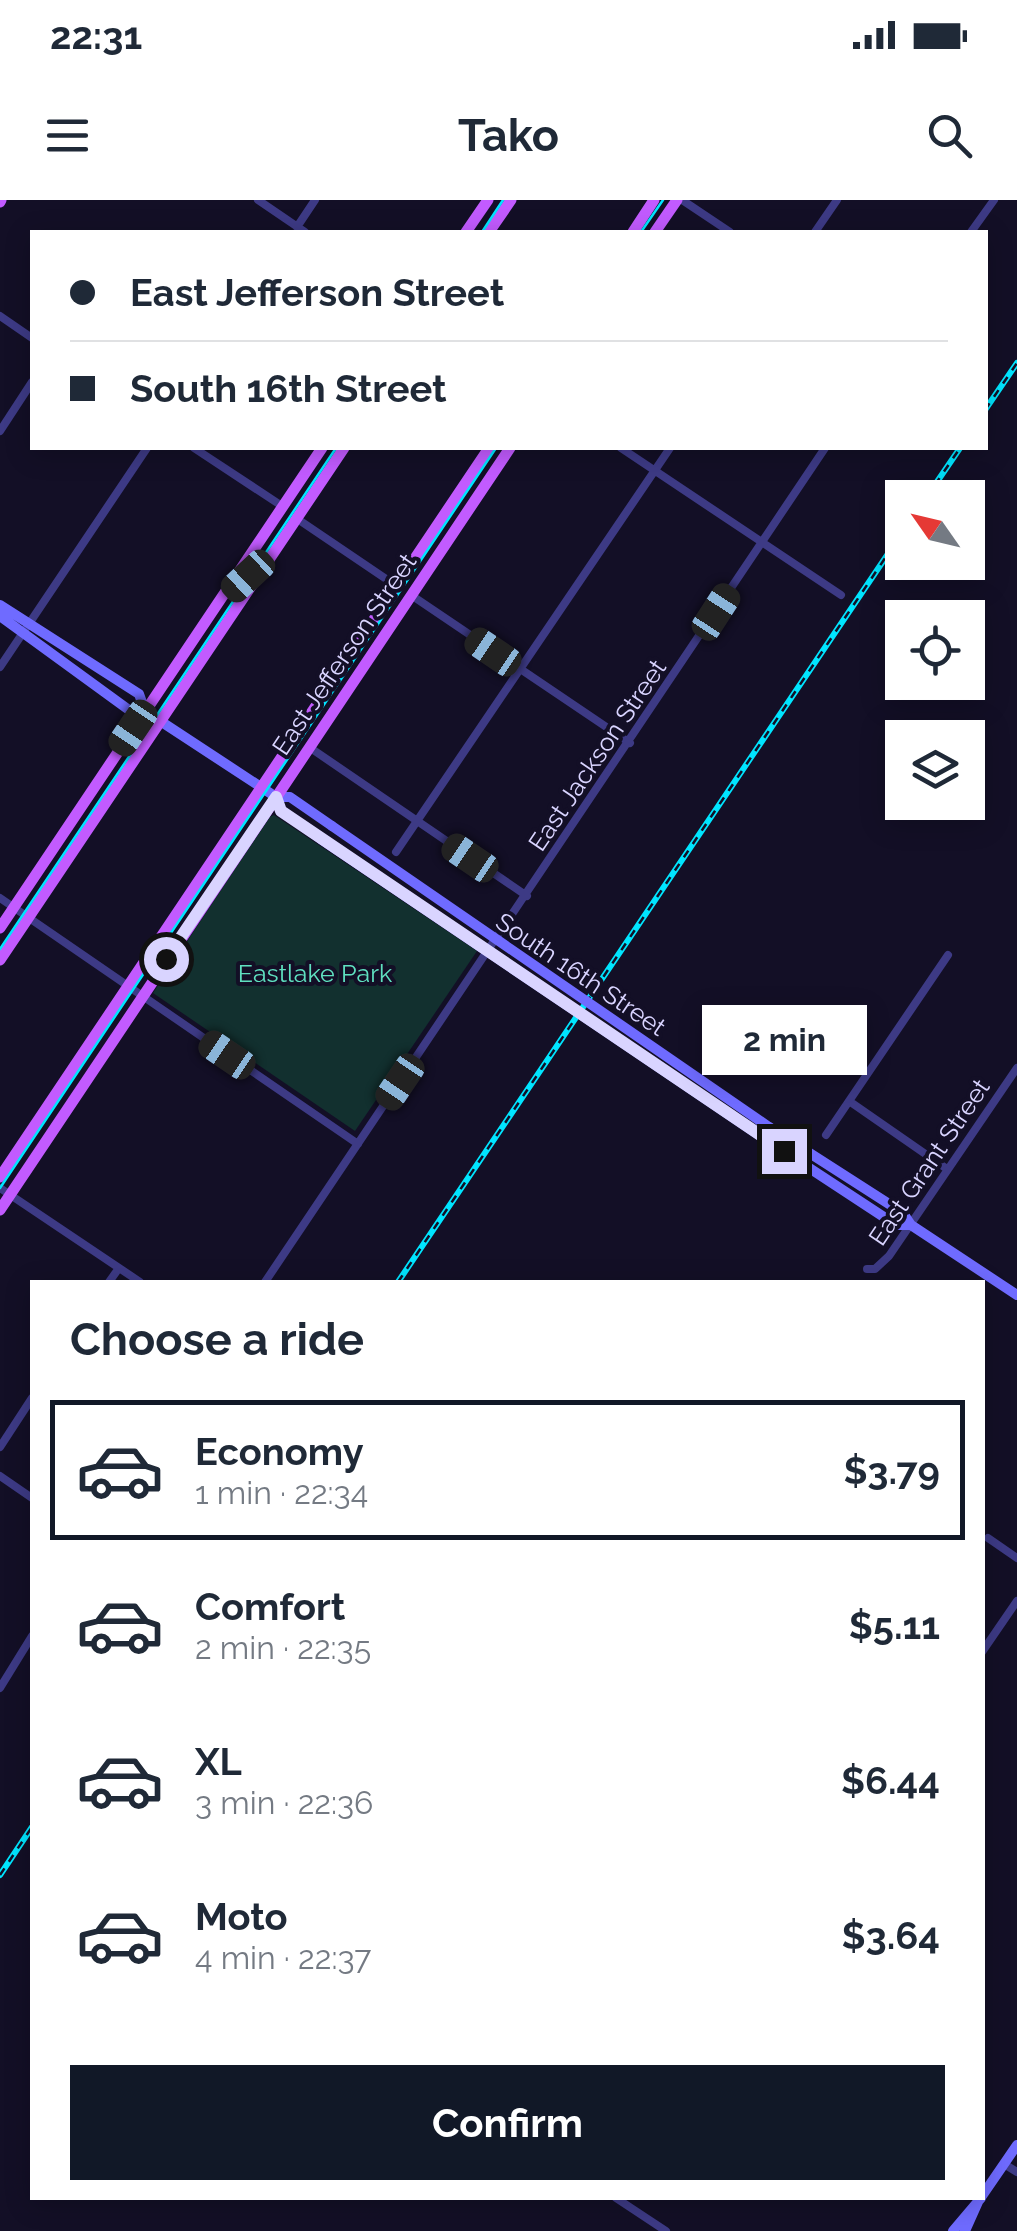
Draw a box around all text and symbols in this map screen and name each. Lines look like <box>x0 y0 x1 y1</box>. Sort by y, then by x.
text: 22:31 <box>50 13 142 58</box>
icon: menu <box>40 108 95 163</box>
icon: search <box>922 108 977 163</box>
text: Tako <box>458 109 559 162</box>
text: East Jefferson Street <box>130 270 504 315</box>
text: South 16th Street <box>130 366 447 411</box>
north arrow <box>885 480 985 580</box>
map controls <box>885 480 985 820</box>
car <box>216 545 280 607</box>
street label: East Jefferson Street <box>266 547 423 760</box>
car <box>687 579 745 645</box>
button: locate <box>885 600 985 700</box>
car <box>460 623 526 681</box>
street label: East Jackson Street <box>522 653 673 856</box>
car <box>104 695 162 761</box>
button: layers <box>885 720 985 820</box>
car <box>437 829 503 887</box>
street label: South 16th Street <box>490 906 672 1042</box>
route start <box>144 937 189 982</box>
park label: Eastlake Park <box>238 958 393 988</box>
callout: 2 min <box>702 1006 866 1076</box>
text: 2 min <box>743 1021 826 1058</box>
car <box>194 1026 260 1084</box>
car <box>371 1049 429 1115</box>
street label: East Grant Street <box>862 1073 996 1251</box>
route end <box>762 1129 807 1174</box>
text: Choose a ride <box>70 1313 364 1366</box>
icon: car <box>75 1425 165 1515</box>
text: Economy <box>195 1429 364 1474</box>
text: $3.79 <box>843 1448 940 1493</box>
text: 1 min · 22:34 <box>195 1474 368 1511</box>
icon: car <box>75 1580 165 1670</box>
text: Comfort <box>195 1584 345 1629</box>
text: $5.11 <box>849 1603 940 1648</box>
text: 2 min · 22:35 <box>195 1629 371 1666</box>
icon: car <box>75 1735 165 1825</box>
text: XL <box>195 1739 242 1784</box>
text: $6.44 <box>841 1758 940 1803</box>
text: 3 min · 22:36 <box>195 1784 373 1821</box>
icon: car <box>75 1890 165 1980</box>
text: Moto <box>195 1894 288 1939</box>
text: $3.64 <box>842 1913 940 1958</box>
text: 4 min · 22:37 <box>195 1939 371 1976</box>
button: Confirm <box>70 2065 945 2180</box>

